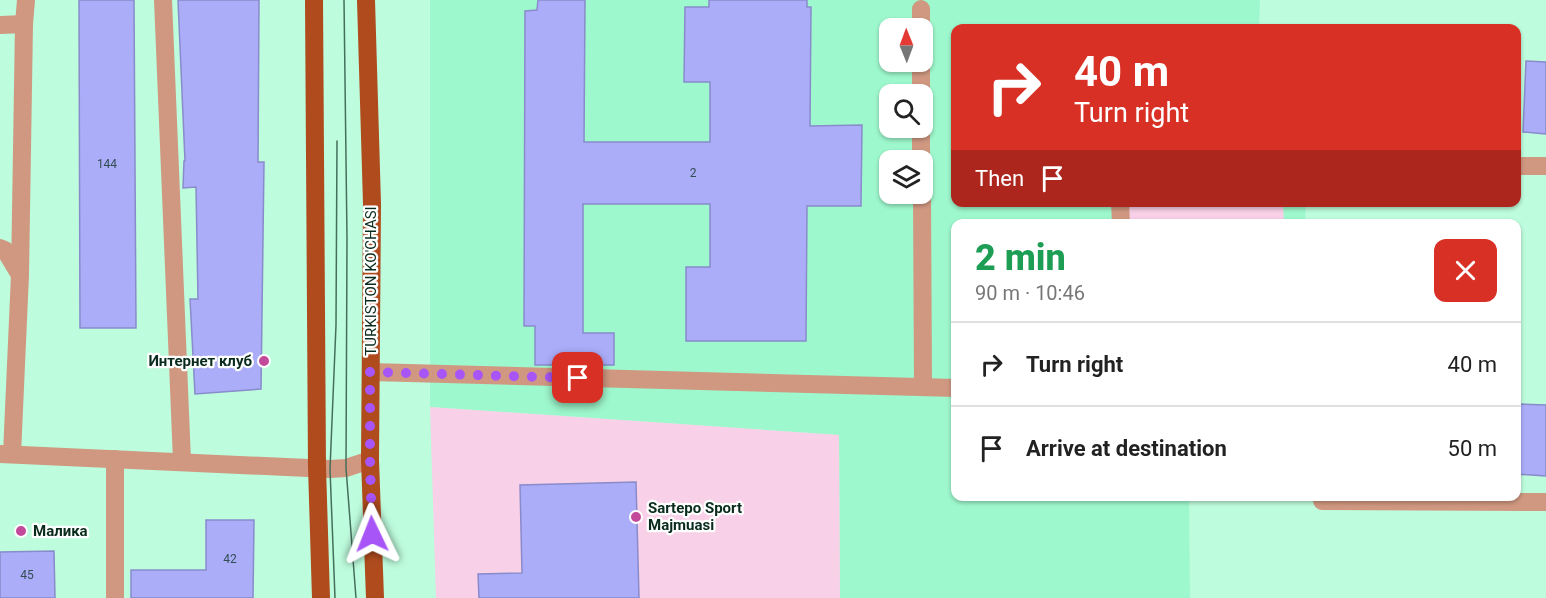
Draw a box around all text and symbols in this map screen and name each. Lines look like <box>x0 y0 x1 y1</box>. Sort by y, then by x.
north arrow <box>879 18 933 72</box>
map controls <box>879 18 933 204</box>
text: 40 m <box>1074 47 1169 96</box>
icon: right <box>975 48 1053 126</box>
button: search <box>879 84 933 138</box>
text: Turn right <box>1074 97 1189 129</box>
button: layers <box>879 150 933 204</box>
house number: 144 <box>97 157 117 171</box>
icon: arrive <box>1036 162 1069 195</box>
house number: 2 <box>690 166 697 180</box>
text: Then <box>975 166 1024 191</box>
street label: TURKISTON KO'CHASI <box>362 206 380 356</box>
text: 2 min <box>975 237 1066 279</box>
button: close <box>1434 239 1497 302</box>
text: 90 m · 10:46 <box>975 281 1085 305</box>
icon: right <box>975 348 1008 381</box>
place label: Интернет клуб <box>148 352 252 370</box>
pin <box>552 352 603 403</box>
text: Turn right <box>1026 352 1123 377</box>
text: 40 m <box>1448 352 1497 377</box>
marker: Интернет клуб <box>257 354 271 368</box>
icon: arrive <box>561 361 594 394</box>
icon: arrive <box>975 432 1008 465</box>
text: Arrive at destination <box>1026 436 1227 461</box>
text: 50 m <box>1448 436 1497 461</box>
place label: Sartepo Sport Majmuasi <box>648 499 742 534</box>
position arrow <box>340 502 404 566</box>
marker: Sartepo Sport Majmuasi <box>629 510 643 524</box>
place label: Малика <box>33 522 88 540</box>
marker: Малика <box>14 524 28 538</box>
house number: 42 <box>223 552 237 566</box>
house number: 45 <box>20 568 34 582</box>

